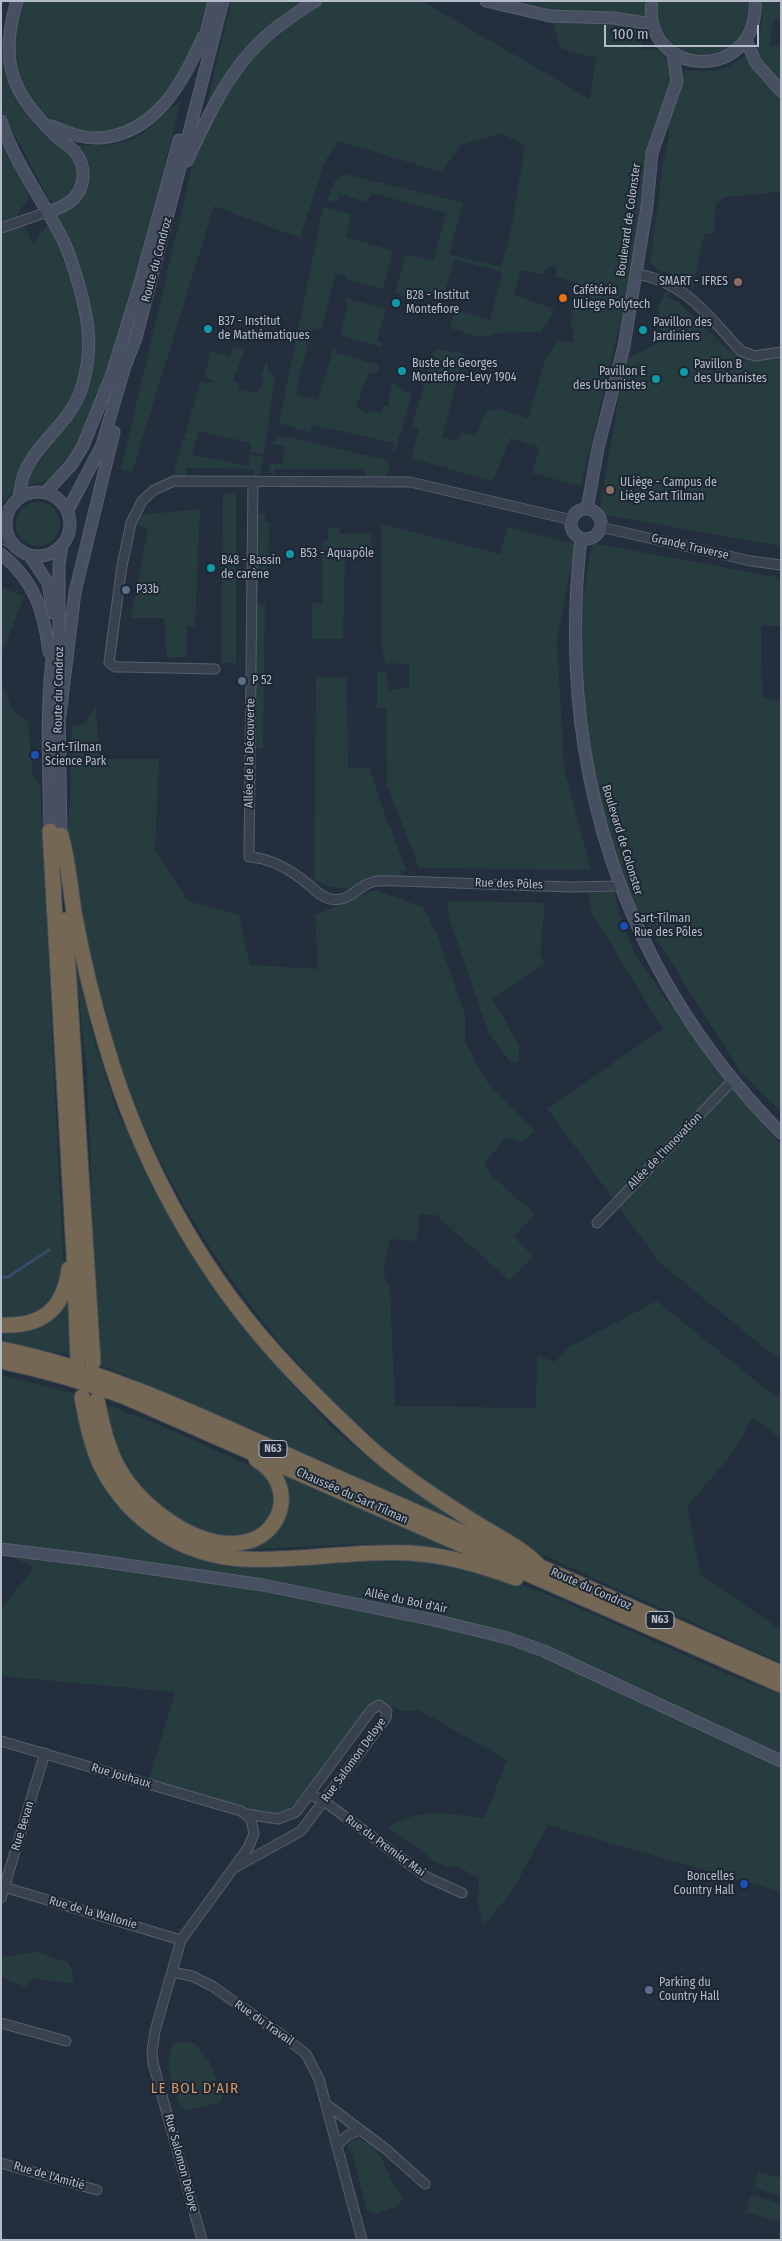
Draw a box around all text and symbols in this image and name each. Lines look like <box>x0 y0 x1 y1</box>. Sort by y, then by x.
scale bar <box>607 15 762 47</box>
text: 100 m <box>612 25 649 43</box>
street label: Boulevard de Colonster <box>614 162 644 278</box>
street label: Route du Condroz <box>139 216 175 304</box>
place label: SMART - IFRES <box>659 275 728 289</box>
marker: SMART - IFRES <box>732 276 744 288</box>
place label: Cafétéria ULiege Polytech <box>573 284 650 312</box>
place label: B28 - Institut Montefiore <box>406 289 469 317</box>
marker: Cafétéria ULiege Polytech <box>557 292 569 304</box>
marker: B28 - Institut Montefiore <box>390 297 402 309</box>
place label: B37 - Institut de Mathématiques <box>218 315 310 343</box>
place label: Pavillon des Jardiniers <box>653 316 712 344</box>
marker: B37 - Institut de Mathématiques <box>202 323 214 335</box>
marker: Pavillon des Jardiniers <box>637 324 649 336</box>
place label: Buste de Georges Montefiore-Levy 1904 <box>412 357 517 385</box>
place label: Pavillon B des Urbanistes <box>694 358 767 386</box>
marker: Buste de Georges Montefiore-Levy 1904 <box>396 365 408 377</box>
place label: Pavillon E des Urbanistes <box>573 365 646 393</box>
marker: Pavillon B des Urbanistes <box>678 366 690 378</box>
marker: Pavillon E des Urbanistes <box>650 373 662 385</box>
place label: ULiège - Campus de Liège Sart Tilman <box>620 476 717 504</box>
marker: ULiège - Campus de Liège Sart Tilman <box>604 484 616 496</box>
street label: Grande Traverse <box>650 531 730 563</box>
place label: B53 - Aquapôle <box>300 547 374 561</box>
marker: B53 - Aquapôle <box>284 548 296 560</box>
place label: B48 - Bassin de carène <box>221 554 281 582</box>
marker: B48 - Bassin de carène <box>205 562 217 574</box>
place label: P33b <box>136 583 159 597</box>
marker: P33b <box>120 584 132 596</box>
street label: Route du Condroz <box>51 647 67 733</box>
place label: P 52 <box>252 674 272 688</box>
marker: P 52 <box>236 675 248 687</box>
street label: Allée de la Découverte <box>242 698 258 808</box>
place label: Sart-Tilman Science Park <box>45 741 106 769</box>
marker: Sart-Tilman Science Park <box>29 749 41 761</box>
street label: Boulevard de Colonster <box>598 783 646 897</box>
street label: Rue des Pôles <box>475 876 543 892</box>
place label: Sart-Tilman Rue des Pôles <box>634 912 702 940</box>
marker: Sart-Tilman Rue des Pôles <box>618 920 630 932</box>
street label: Allée de l'Innovation <box>625 1110 705 1192</box>
road number: N63 <box>259 1440 287 1458</box>
street label: Chaussée du Sart Tilman <box>294 1465 410 1527</box>
street label: Route du Condroz <box>548 1565 634 1613</box>
street label: Allée du Bol d'Air <box>364 1585 448 1617</box>
road number: N63 <box>646 1612 674 1628</box>
street label: Rue Salomon Deloye <box>319 1715 389 1805</box>
street label: Rue Jouhaux <box>90 1761 152 1791</box>
street label: Rue Bevan <box>9 1799 37 1853</box>
street label: Rue du Premier Mai <box>342 1812 428 1880</box>
place label: Boncelles Country Hall <box>674 1870 734 1898</box>
marker: Boncelles Country Hall <box>738 1878 750 1890</box>
street label: Rue de la Wallonie <box>47 1894 139 1932</box>
place label: Parking du Country Hall <box>659 1976 719 2004</box>
marker: Parking du Country Hall <box>643 1984 655 1996</box>
street label: Rue du Travail <box>232 1997 296 2049</box>
district label: LE BOL D'AIR <box>149 2080 241 2098</box>
street label: Rue Salomon Deloye <box>161 2112 201 2214</box>
street label: Rue de l'Amitié <box>12 2159 86 2193</box>

